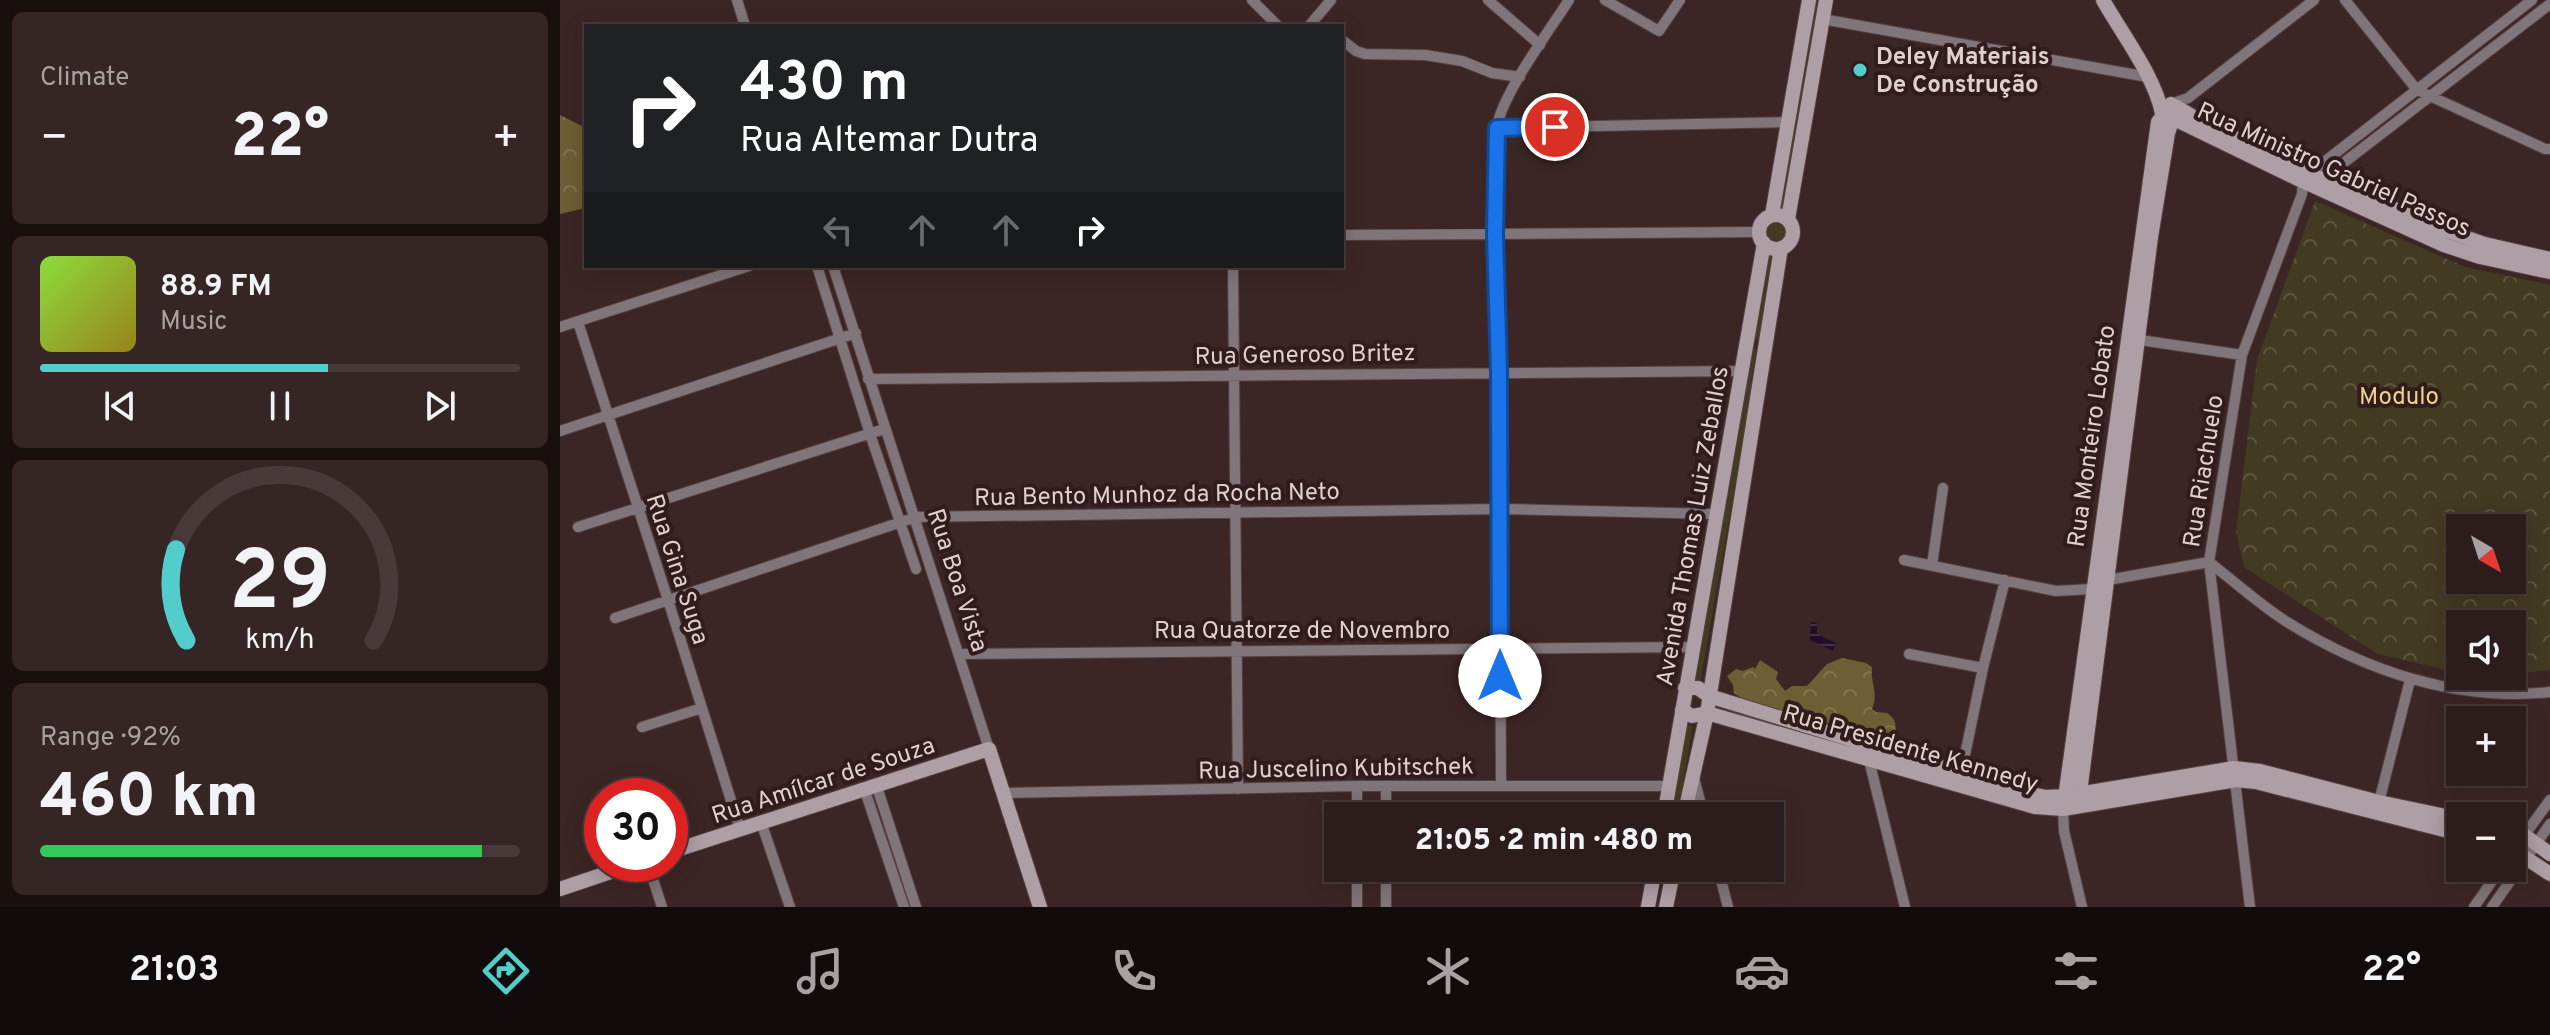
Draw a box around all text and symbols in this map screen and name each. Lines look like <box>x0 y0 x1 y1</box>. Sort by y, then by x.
place label: Deley Materiais De Construção <box>1876 43 2049 101</box>
text: 430 m <box>740 50 909 120</box>
icon: right <box>608 56 712 160</box>
marker: Deley Materiais De Construção <box>1851 61 1869 79</box>
text: Climate <box>40 62 129 95</box>
pin <box>1521 93 1589 161</box>
street label: Rua Ministro Gabriel Passos <box>2192 97 2475 245</box>
text: 22° <box>231 102 329 178</box>
icon: arrive <box>1533 105 1577 149</box>
text: − <box>40 112 68 168</box>
text: + <box>492 112 520 168</box>
text: Rua Altemar Dutra <box>740 119 1038 165</box>
icon: left <box>816 208 860 252</box>
icon: ahead <box>900 208 944 252</box>
icon: ahead <box>984 208 1028 252</box>
icon: right <box>1068 208 1112 252</box>
text: 88.9 FM <box>160 269 272 306</box>
text: Music <box>160 306 227 339</box>
street label: Rua Monteiro Lobato <box>2063 323 2123 549</box>
street label: Rua Generoso Britez <box>1194 339 1416 373</box>
street label: Avenida Thomas Luiz Zeballos <box>1651 364 1737 689</box>
park label: Modulo <box>2359 383 2439 413</box>
icon: previous <box>98 384 142 428</box>
icon: pause <box>258 384 302 428</box>
icon: next <box>418 384 462 428</box>
street label: Rua Riachuelo <box>2178 393 2232 550</box>
street label: Rua Bento Munhoz da Rocha Neto <box>974 478 1340 514</box>
street label: Rua Gina Suga <box>638 491 714 648</box>
street label: Rua Boa Vista <box>919 505 993 656</box>
north arrow <box>2446 514 2526 594</box>
map controls <box>2446 514 2526 882</box>
text: 29 <box>229 534 331 639</box>
button: sound <box>2446 610 2526 690</box>
street label: Rua Quatorze de Novembro <box>1154 617 1450 647</box>
text: km/h <box>245 624 315 660</box>
position arrow <box>1458 634 1542 718</box>
street label: Rua Presidente Kennedy <box>1779 699 2042 801</box>
button: + <box>2446 706 2526 786</box>
text: Range · 92% <box>40 722 181 755</box>
street label: Rua Amílcar de Souza <box>708 732 939 832</box>
street label: Rua Juscelino Kubitschek <box>1198 753 1474 787</box>
text: 460 km <box>40 762 259 838</box>
speed limit sign: 30 <box>584 778 688 882</box>
button: − <box>2446 802 2526 882</box>
text: 21:05 · 2 min · 480 m <box>1415 823 1693 860</box>
icon: directions <box>478 943 534 999</box>
icon: music <box>792 943 848 999</box>
icon: phone <box>1106 943 1162 999</box>
icon: climate <box>1420 943 1476 999</box>
icon: car <box>1734 943 1790 999</box>
icon: filters <box>2048 943 2104 999</box>
text: 21:03 <box>129 948 219 994</box>
text: 22° <box>2362 948 2421 994</box>

